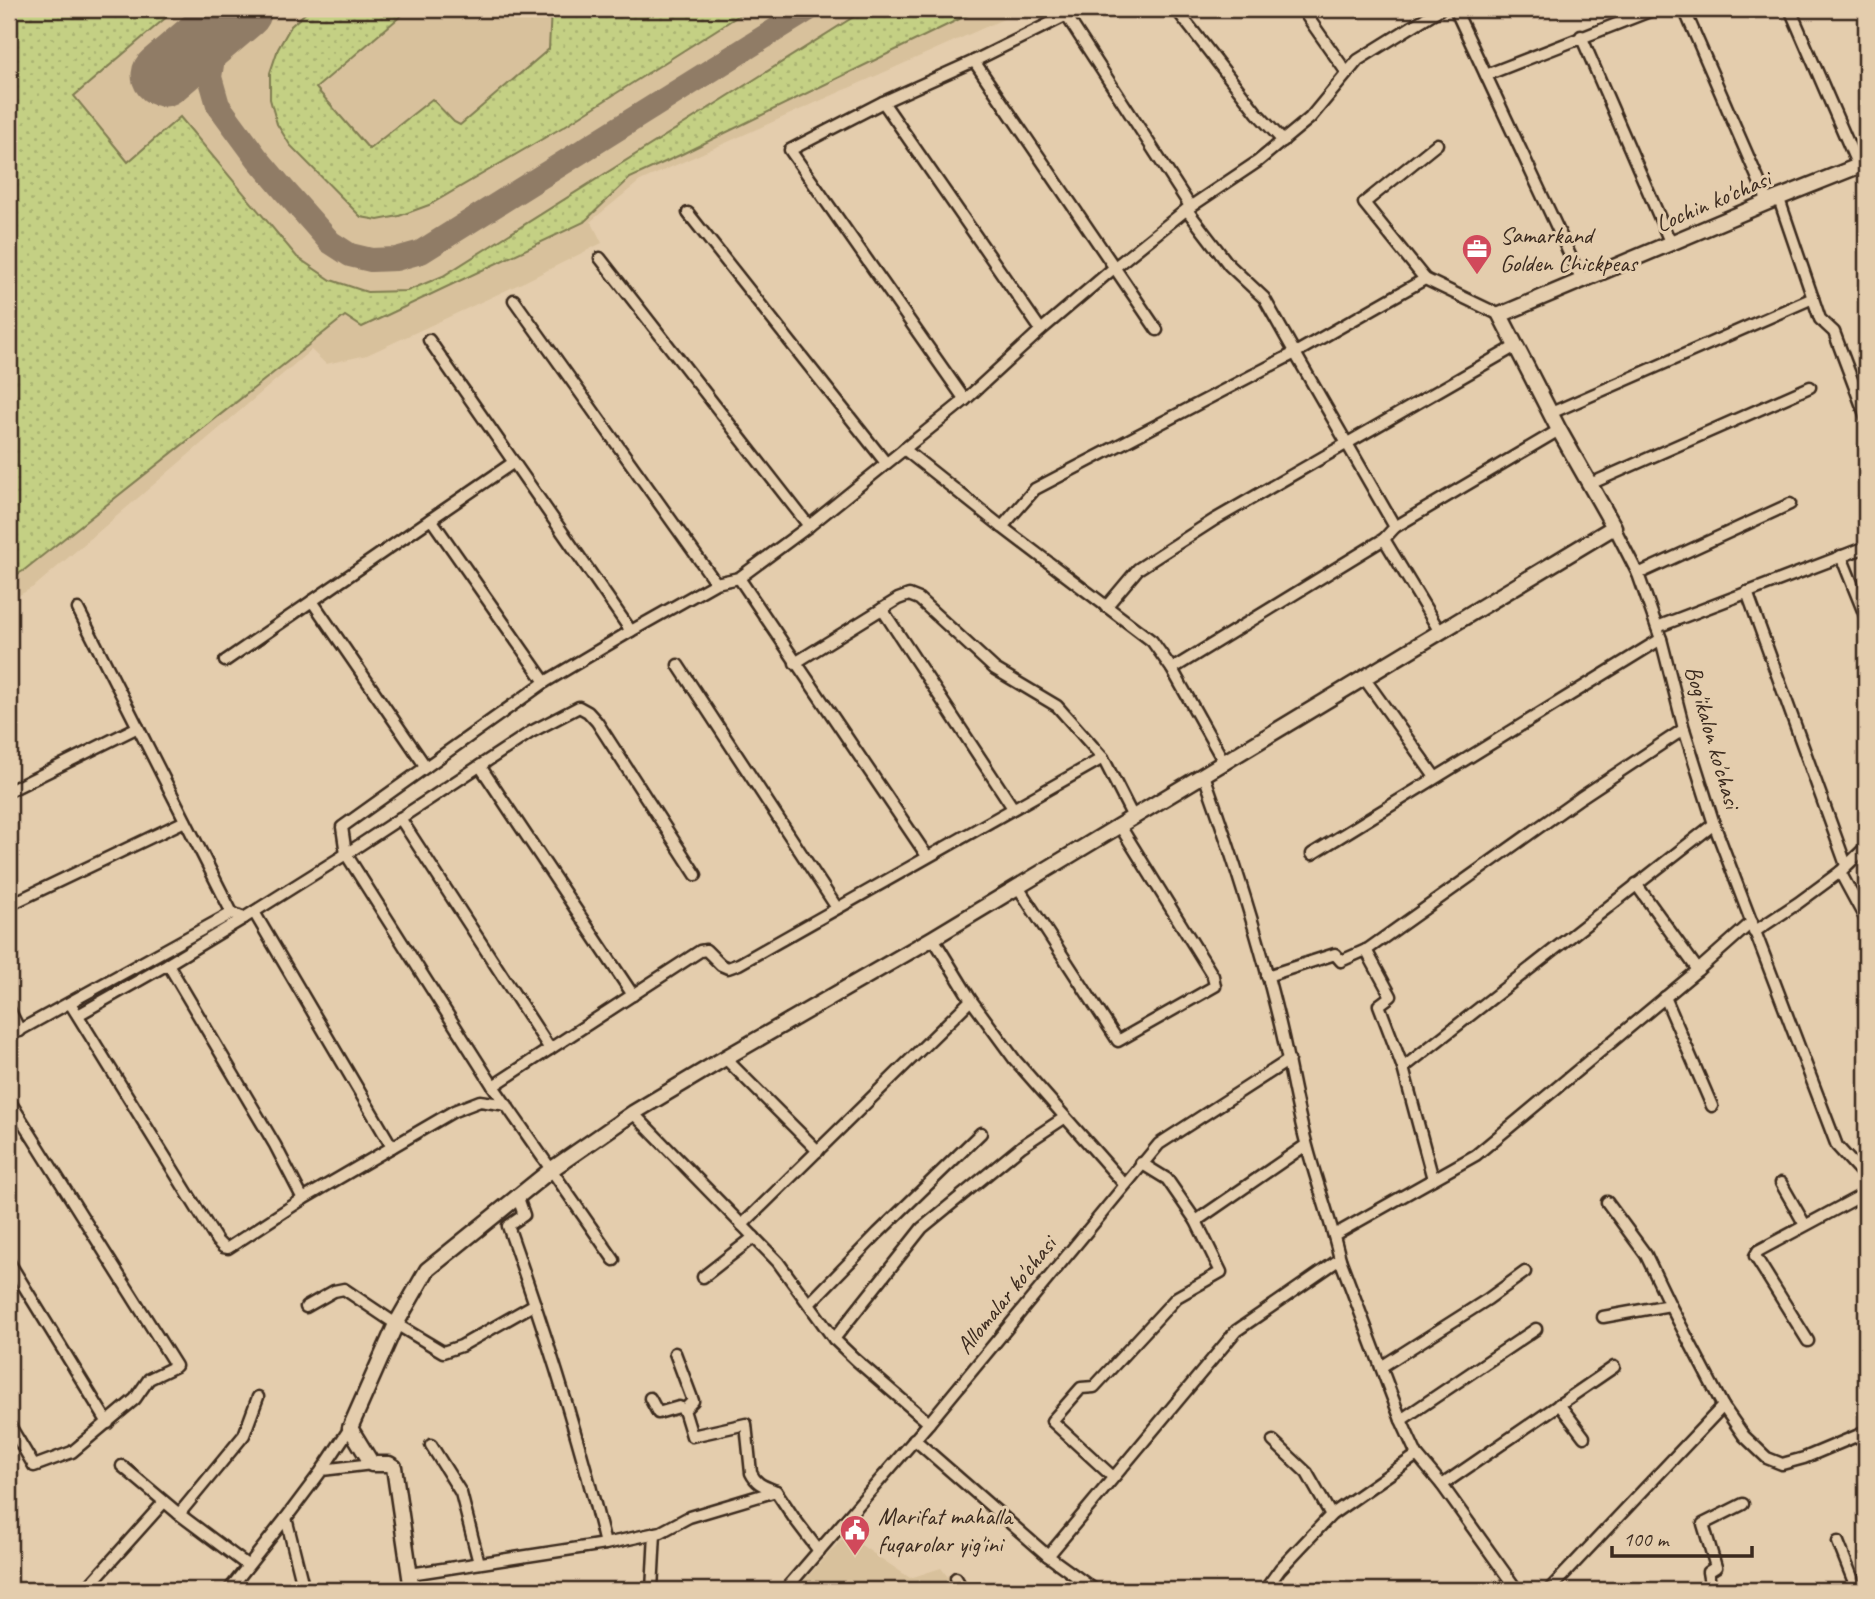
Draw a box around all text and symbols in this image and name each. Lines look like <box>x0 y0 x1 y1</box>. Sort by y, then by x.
street label: Lochin ko'chasi <box>1651 162 1777 239</box>
place label: Samarkand Golden Chickpeas <box>1500 220 1639 278</box>
office icon: Samarkand Golden Chickpeas <box>1460 232 1494 276</box>
street label: Bog'ikalon ko'chasi <box>1678 662 1748 814</box>
street label: Allomalar ko'chasi <box>949 1228 1064 1360</box>
place label: Marifat mahalla fuqarolar yig'ini <box>878 1501 1014 1559</box>
public building icon: Marifat mahalla fuqarolar yig'ini <box>838 1513 872 1557</box>
scale bar <box>1612 1515 1752 1559</box>
text: 100 m <box>1623 1526 1670 1552</box>

